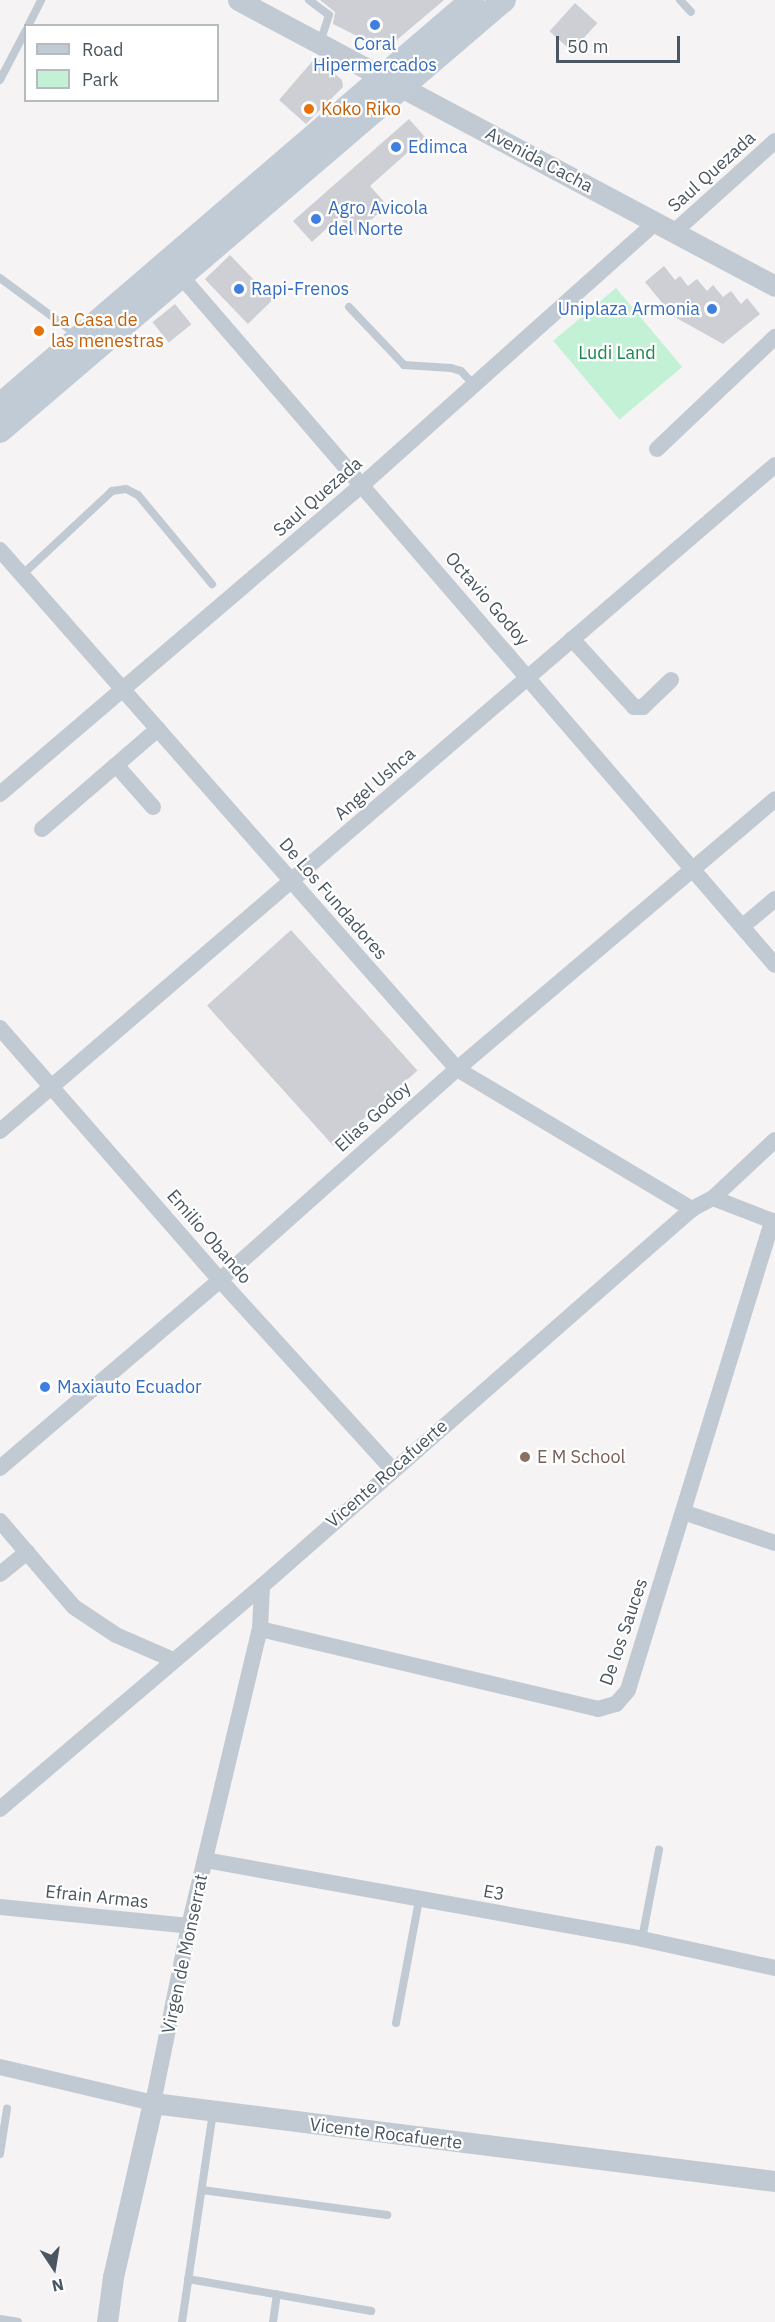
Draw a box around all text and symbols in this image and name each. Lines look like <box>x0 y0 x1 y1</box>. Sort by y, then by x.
marker: Coral Hipermercados <box>368 18 382 32</box>
legend <box>24 24 219 102</box>
scale bar <box>559 24 684 62</box>
place label: Coral Hipermercados <box>313 34 437 76</box>
text: 50 m <box>567 35 609 58</box>
text: Road <box>82 38 123 61</box>
text: Park <box>82 68 118 91</box>
place label: Koko Riko <box>321 98 401 120</box>
marker: Koko Riko <box>302 102 316 116</box>
street label: Avenida Cacha <box>482 123 596 197</box>
street label: Saul Quezada <box>664 127 760 217</box>
place label: Edimca <box>408 136 468 158</box>
marker: Edimca <box>389 140 403 154</box>
place label: Agro Avicola del Norte <box>328 198 428 240</box>
marker: Agro Avicola del Norte <box>309 212 323 226</box>
place label: Rapi-Frenos <box>251 278 349 300</box>
marker: Rapi-Frenos <box>232 282 246 296</box>
place label: Uniplaza Armonia <box>558 298 700 320</box>
marker: Uniplaza Armonia <box>705 302 719 316</box>
place label: La Casa de las menestras <box>51 310 164 352</box>
marker: La Casa de las menestras <box>32 324 46 338</box>
park label: Ludi Land <box>578 342 656 364</box>
street label: Saul Quezada <box>269 453 367 541</box>
street label: Octavio Godoy <box>440 548 534 650</box>
street label: Angel Ushca <box>330 743 420 825</box>
street label: De Los Fundadores <box>274 834 392 964</box>
street label: Elias Godoy <box>331 1077 415 1157</box>
street label: Emilio Obando <box>162 1185 256 1289</box>
place label: Maxiauto Ecuador <box>57 1376 202 1398</box>
marker: Maxiauto Ecuador <box>38 1380 52 1394</box>
street label: Vicente Rocafuerte <box>322 1415 452 1533</box>
place label: E M School <box>537 1446 625 1468</box>
marker: E M School <box>518 1450 532 1464</box>
street label: De los Sauces <box>596 1575 652 1689</box>
street label: Virgen de Monserrat <box>158 1872 212 2036</box>
street label: Efrain Armas <box>44 1881 150 1913</box>
street label: E3 <box>482 1881 506 1905</box>
street label: Vicente Rocafuerte <box>308 2114 464 2154</box>
north arrow <box>24 2238 84 2298</box>
text: N <box>50 2275 65 2297</box>

